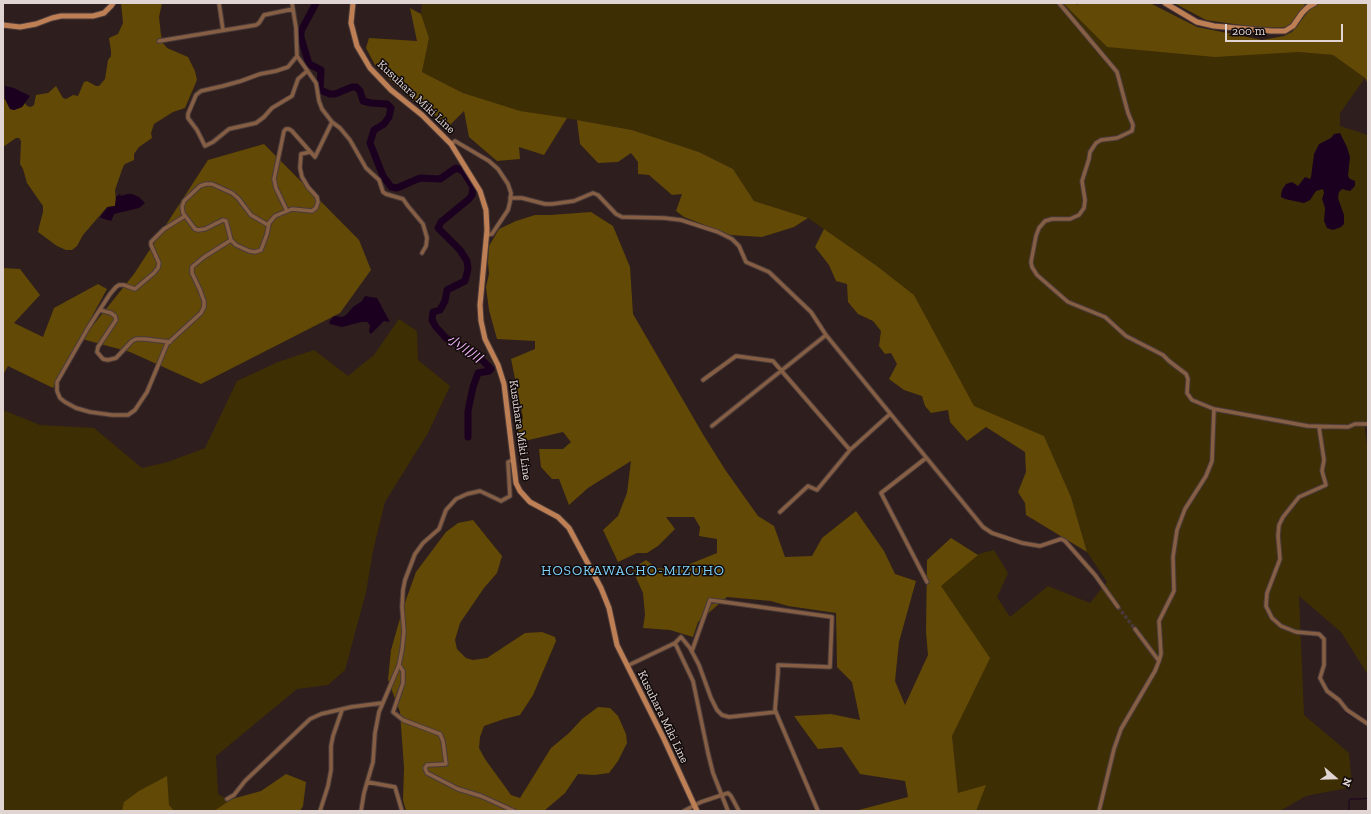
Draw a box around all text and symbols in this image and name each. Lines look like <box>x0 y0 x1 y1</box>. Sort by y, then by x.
scale bar <box>1227 16 1345 42</box>
text: 200 m <box>1232 24 1265 38</box>
street label: Kusuhara Miki Line <box>374 57 458 137</box>
water label: 小川川 <box>443 332 485 366</box>
street label: Kusuhara Miki Line <box>506 379 534 481</box>
district label: HOSOKAWACHO-MIZUHO <box>541 563 725 579</box>
street label: Kusuhara Miki Line <box>634 668 692 766</box>
north arrow <box>1315 758 1355 798</box>
text: N <box>1339 776 1354 788</box>

